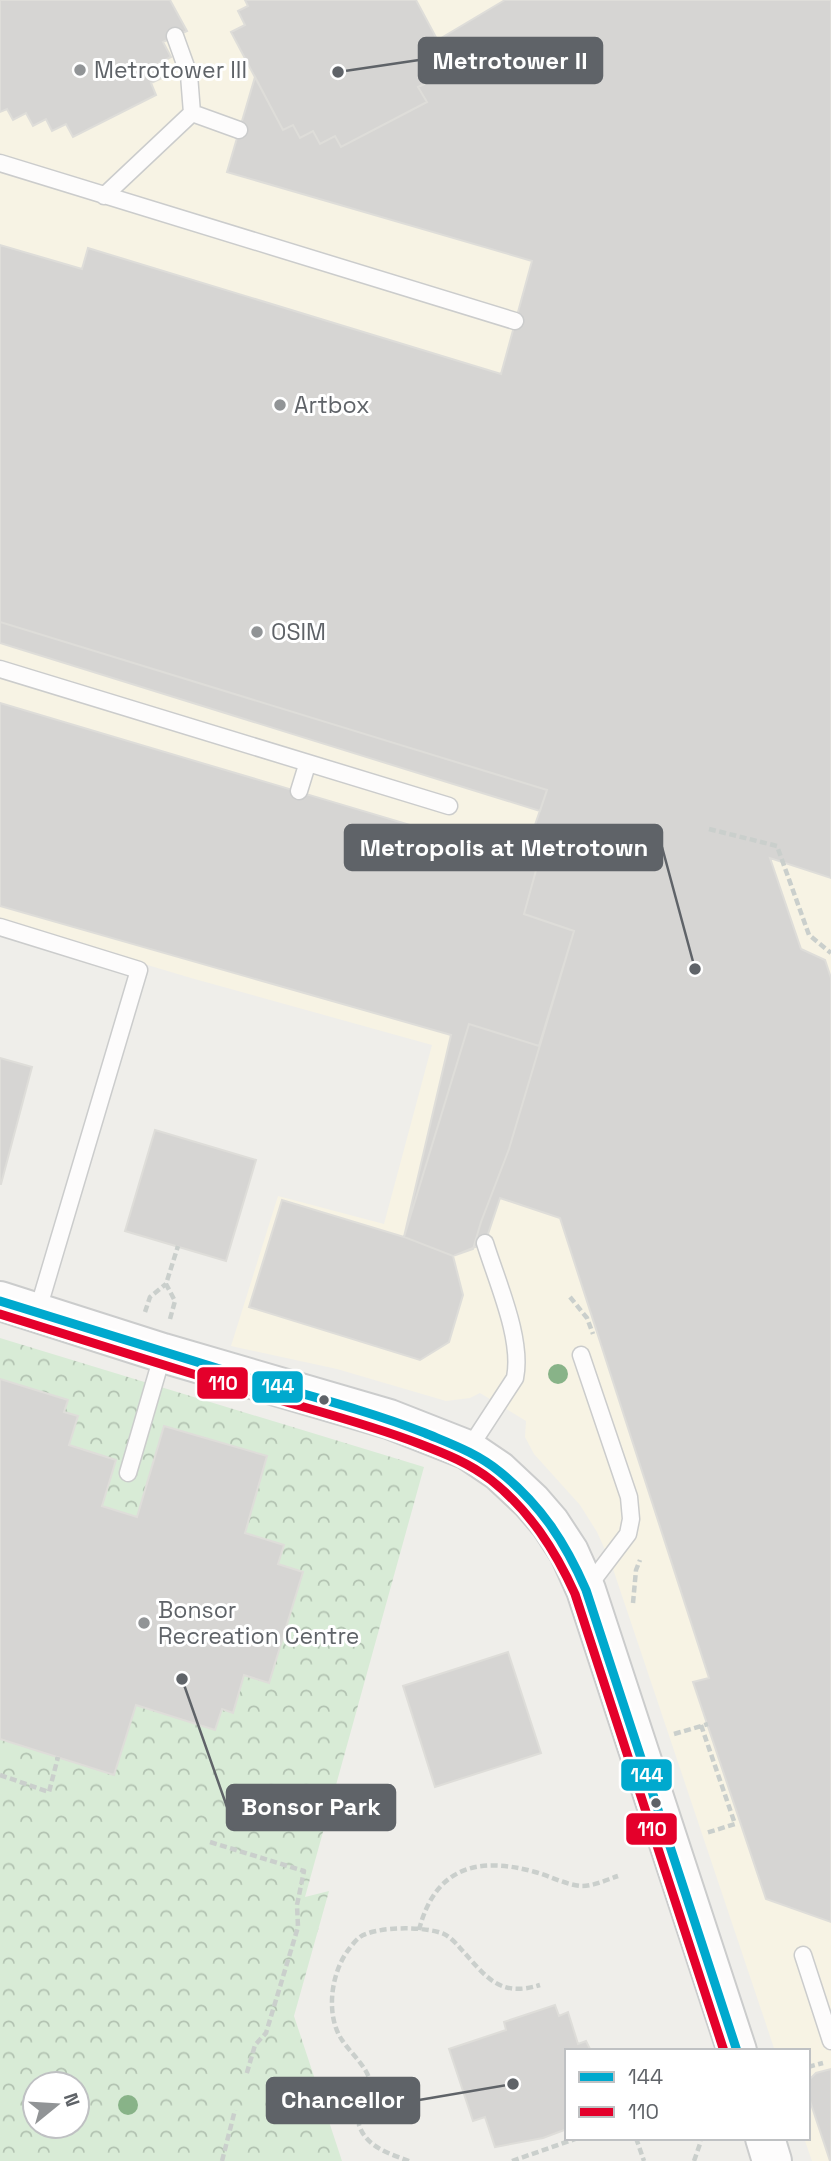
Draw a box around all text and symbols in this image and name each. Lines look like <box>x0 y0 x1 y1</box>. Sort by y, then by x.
callout: Metrotower II <box>419 38 602 83</box>
text: Metrotower II <box>433 45 588 76</box>
place label: Metrotower III <box>94 55 247 85</box>
marker: Metrotower III <box>72 62 88 78</box>
place label: Artbox <box>294 390 370 420</box>
marker: Artbox <box>272 397 288 413</box>
place label: OSIM <box>271 617 326 647</box>
marker: OSIM <box>249 624 265 640</box>
callout: Metropolis at Metrotown <box>345 825 662 870</box>
text: Metropolis at Metrotown <box>360 832 648 863</box>
line badge: 110 <box>196 1366 249 1400</box>
line badge: 144 <box>251 1370 304 1404</box>
text: 110 <box>208 1371 238 1396</box>
text: 144 <box>262 1374 294 1399</box>
unlabelled marker <box>317 1393 331 1407</box>
place label: Bonsor Recreation Centre <box>158 1595 359 1651</box>
marker: Bonsor Recreation Centre <box>136 1615 152 1631</box>
line badge: 144 <box>620 1758 673 1792</box>
text: 144 <box>631 1763 663 1788</box>
callout: Bonsor Park <box>227 1785 395 1830</box>
text: Bonsor Park <box>241 1791 381 1822</box>
unlabelled marker <box>649 1796 663 1810</box>
line badge: 110 <box>625 1812 678 1846</box>
text: 110 <box>637 1817 667 1842</box>
legend <box>565 2049 810 2140</box>
text: 144 <box>628 2063 663 2090</box>
north arrow <box>21 2070 91 2140</box>
callout: Chancellor <box>267 2078 419 2123</box>
text: Chancellor <box>281 2084 405 2115</box>
text: N <box>58 2090 86 2110</box>
text: 110 <box>628 2098 659 2125</box>

